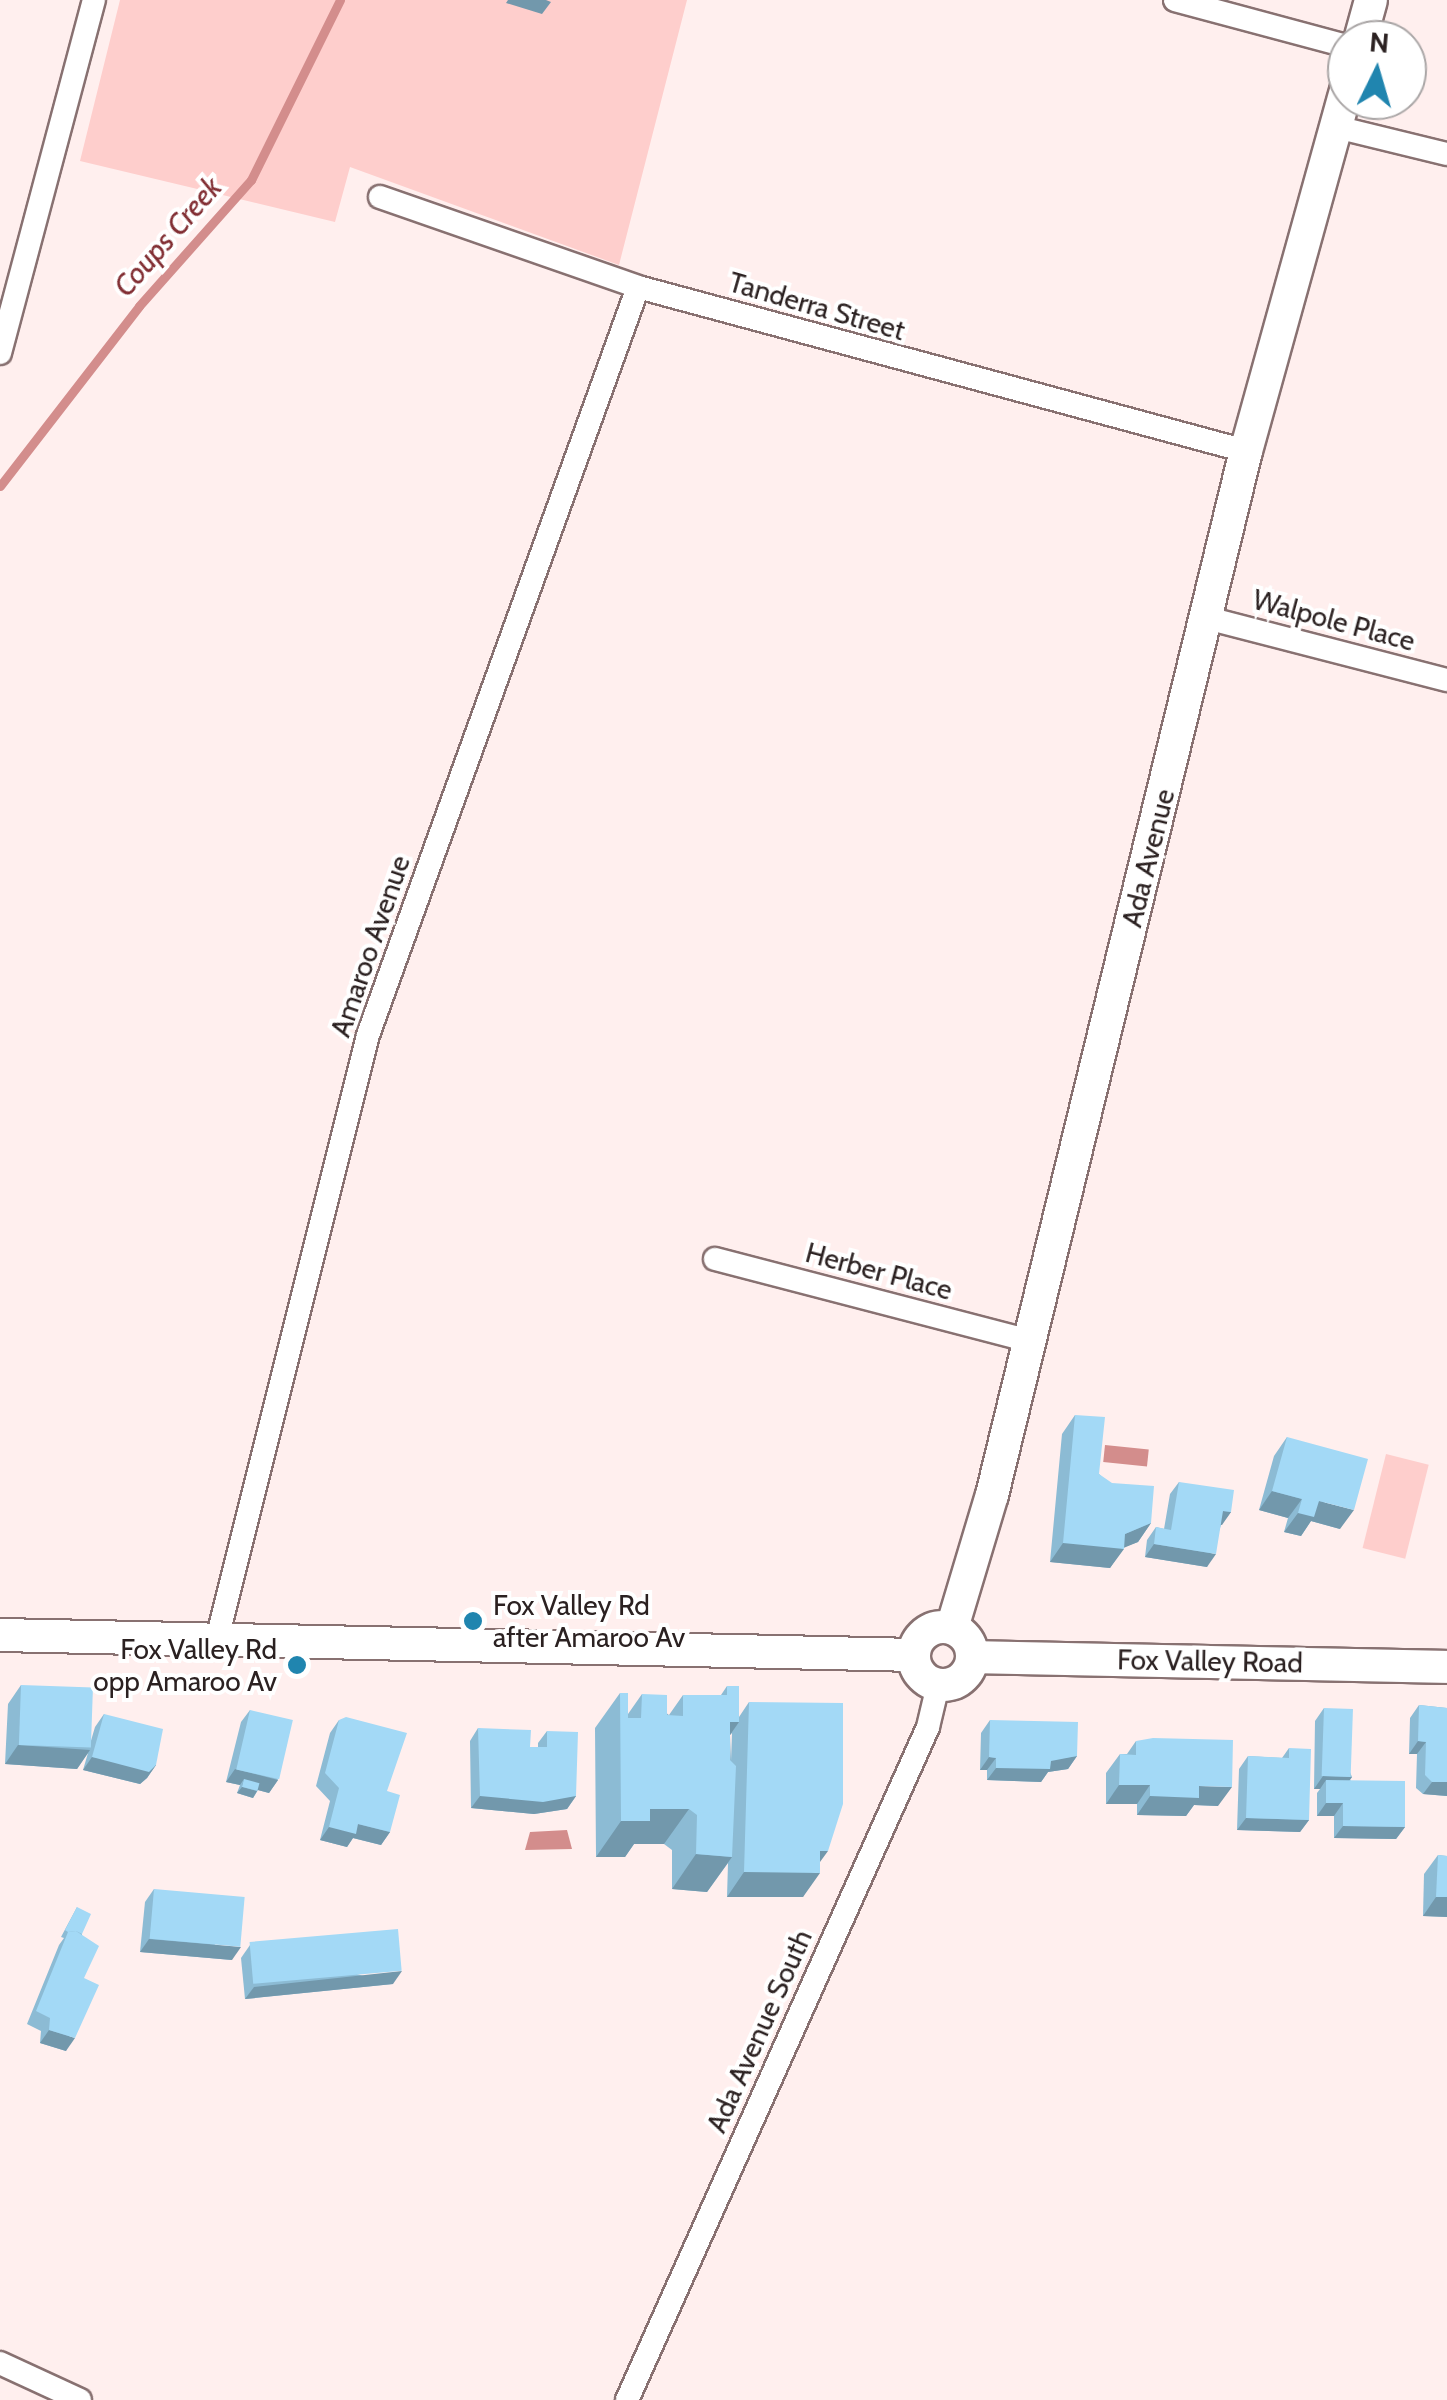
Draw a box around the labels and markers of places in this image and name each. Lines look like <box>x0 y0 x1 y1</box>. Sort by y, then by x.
place label: Fox Valley Rd after Amaroo Av <box>493 1588 685 1654</box>
marker: Fox Valley Rd after Amaroo Av <box>462 1610 484 1632</box>
place label: Fox Valley Rd opp Amaroo Av <box>93 1632 277 1698</box>
marker: Fox Valley Rd opp Amaroo Av <box>286 1654 308 1676</box>

